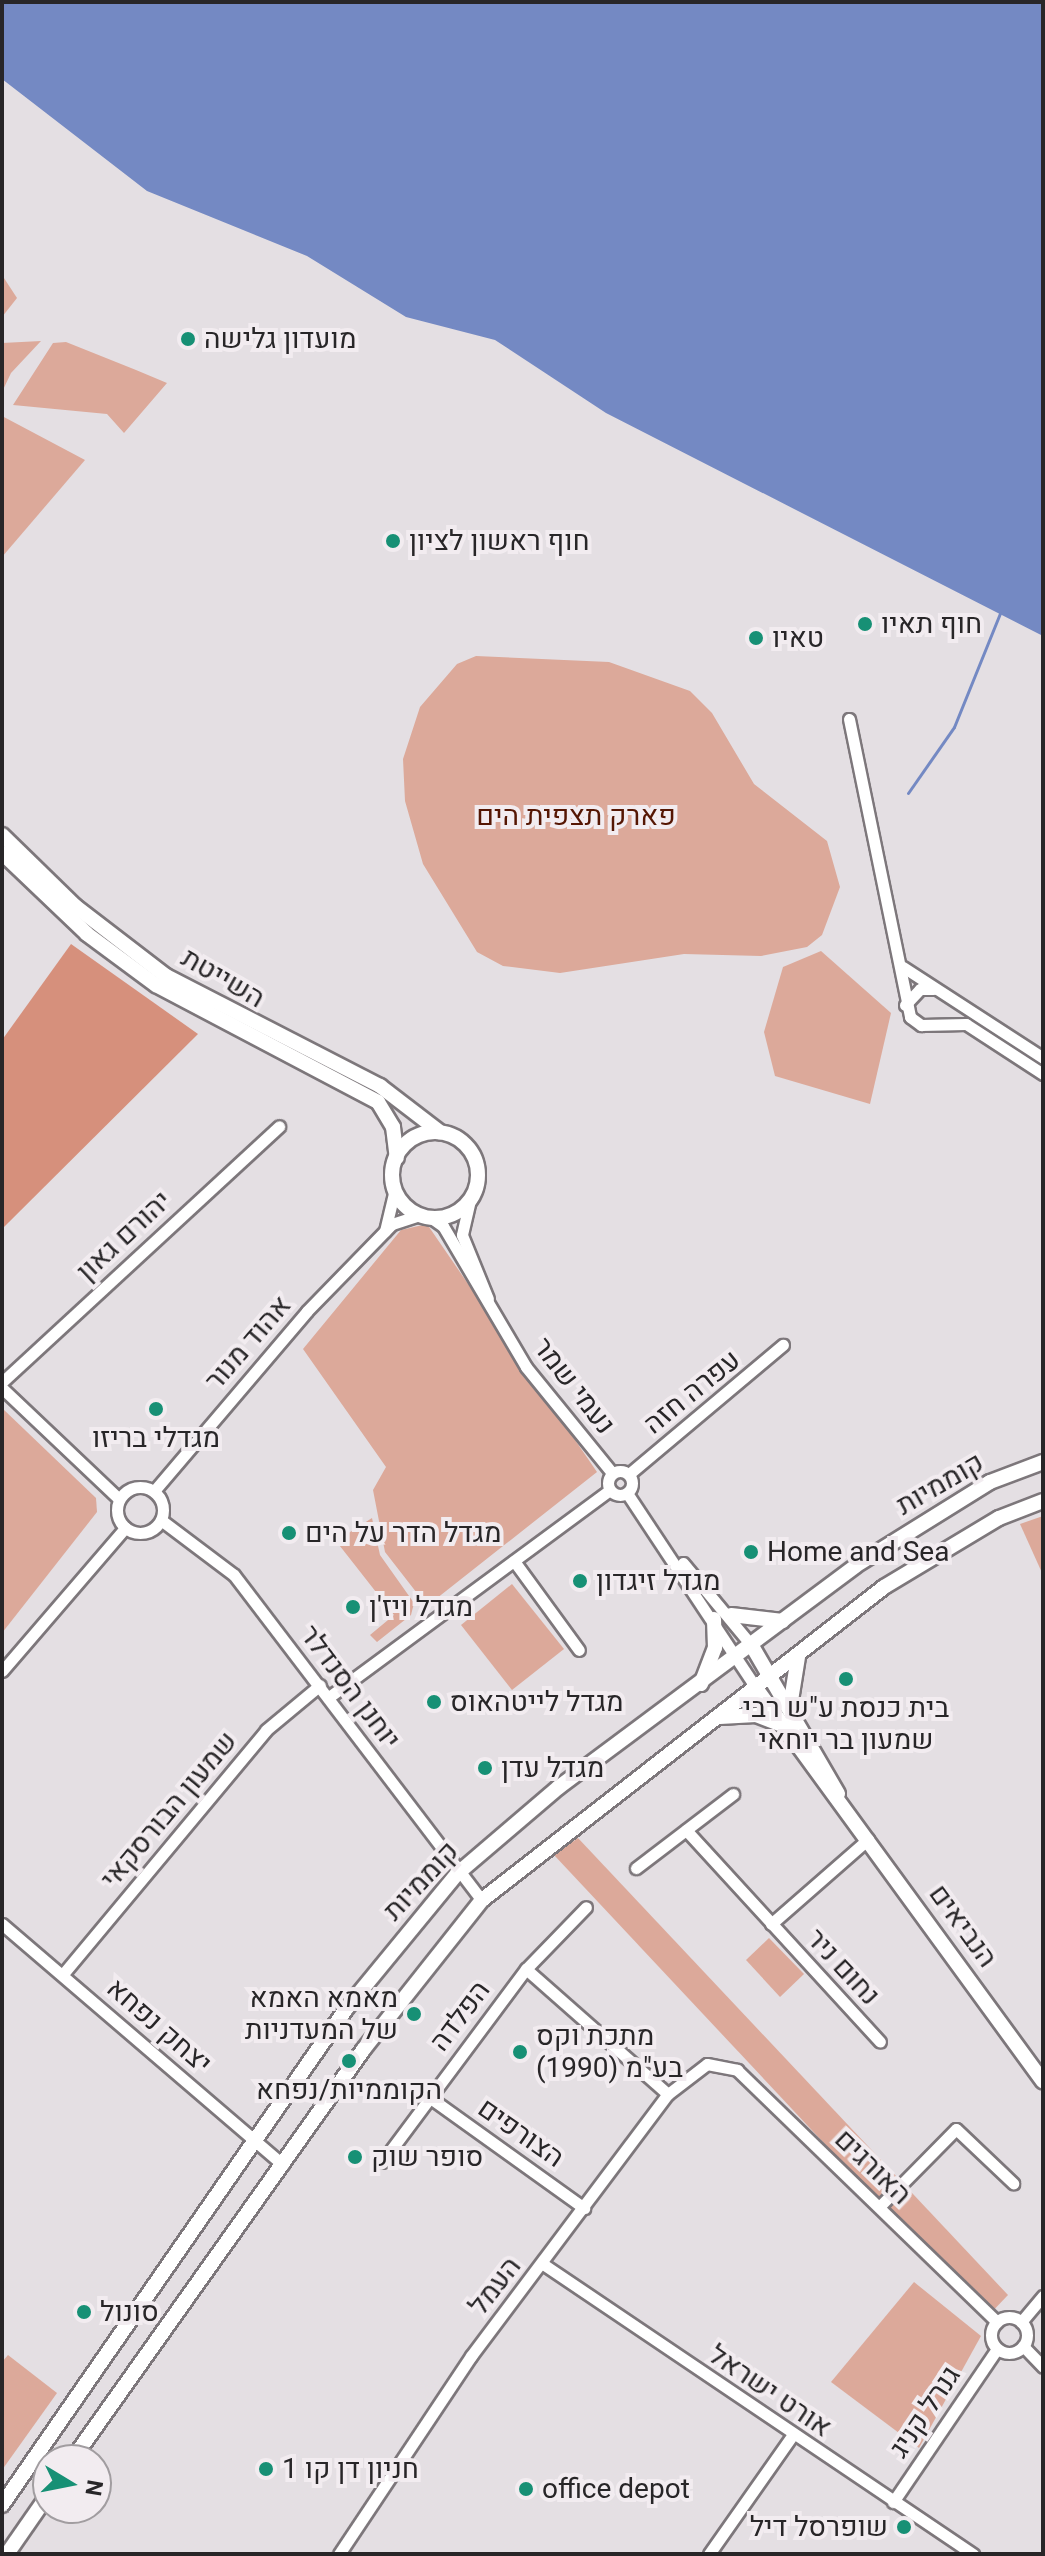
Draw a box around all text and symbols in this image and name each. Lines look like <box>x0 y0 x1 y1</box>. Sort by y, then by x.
place label: מועדון גלישה <box>204 322 356 356</box>
marker: מועדון גלישה <box>179 330 197 348</box>
place label: חוף ראשון לציון <box>409 524 589 558</box>
marker: חוף ראשון לציון <box>384 532 402 550</box>
place label: חוף תאיו <box>881 607 982 641</box>
marker: חוף תאיו <box>856 615 874 633</box>
place label: טאיו <box>772 621 824 655</box>
marker: טאיו <box>747 629 765 647</box>
park label: פארק תצפית הים <box>476 799 676 833</box>
street label: השייטת <box>175 941 271 1015</box>
street label: יהורם גאון <box>70 1184 178 1288</box>
street label: אהוד מנור <box>198 1289 298 1397</box>
street label: נעמי שמר <box>526 1331 622 1441</box>
street label: עפרה חזה <box>637 1343 747 1441</box>
marker: מגדלי בריזו <box>147 1400 165 1418</box>
place label: מגדלי בריזו <box>92 1421 220 1455</box>
street label: קוממיות <box>890 1446 990 1522</box>
place label: מגדל הדר על הים <box>305 1516 501 1550</box>
marker: מגדל הדר על הים <box>280 1524 298 1542</box>
place label: Home and Sea <box>767 1535 949 1569</box>
marker: Home and Sea <box>742 1543 760 1561</box>
place label: מגדל זיגדון <box>596 1564 721 1598</box>
marker: מגדל זיגדון <box>571 1572 589 1590</box>
place label: מגדל ויז'ן <box>369 1590 473 1624</box>
marker: מגדל ויז'ן <box>344 1598 362 1616</box>
street label: יוחנן הסנדלר <box>293 1619 407 1755</box>
marker: בית כנסת ע"ש רבי שמעון בר יוחאי <box>837 1670 855 1688</box>
place label: מגדל לייטהאוס <box>450 1685 624 1719</box>
place label: בית כנסת ע"ש רבי שמעון בר יוחאי <box>743 1691 949 1757</box>
marker: מגדל לייטהאוס <box>425 1693 443 1711</box>
street label: שמעון הבורסקאי <box>94 1725 244 1895</box>
place label: מגדל עדן <box>501 1751 604 1785</box>
marker: מגדל עדן <box>476 1759 494 1777</box>
street label: קוממיות <box>376 1835 466 1927</box>
street label: הנביאים <box>922 1878 1004 1974</box>
street label: נחום ניר <box>799 1922 887 2012</box>
street label: יצחק נפחא <box>100 1971 218 2081</box>
street label: הפלדה <box>423 1974 497 2058</box>
place label: מאמא האמא של המעדניות <box>245 1981 398 2047</box>
marker: מאמא האמא של המעדניות <box>405 2005 423 2023</box>
place label: מתכת וקס (1990) בע"מ <box>536 2019 683 2085</box>
marker: מתכת וקס (1990) בע"מ <box>511 2043 529 2061</box>
marker: הקוממיות/נפחא <box>340 2052 358 2070</box>
place label: הקוממיות/נפחא <box>256 2073 442 2107</box>
street label: הצורפים <box>471 2091 571 2175</box>
street label: האורגים <box>828 2122 918 2212</box>
place label: סופר שוק <box>371 2140 483 2174</box>
marker: סופר שוק <box>346 2148 364 2166</box>
street label: העמל <box>462 2250 528 2322</box>
place label: סונול <box>100 2295 159 2329</box>
marker: סונול <box>75 2303 93 2321</box>
street label: אורט ישראל <box>702 2338 838 2444</box>
street label: גנרל קניג <box>882 2360 968 2464</box>
north arrow <box>32 2444 112 2524</box>
place label: חניון דן קו 1 <box>282 2452 419 2486</box>
marker: חניון דן קו 1 <box>257 2460 275 2478</box>
place label: office depot <box>542 2472 690 2506</box>
text: N <box>80 2478 108 2498</box>
marker: office depot <box>517 2480 535 2498</box>
place label: שופרסל דיל <box>750 2510 888 2544</box>
marker: שופרסל דיל <box>895 2518 913 2536</box>

